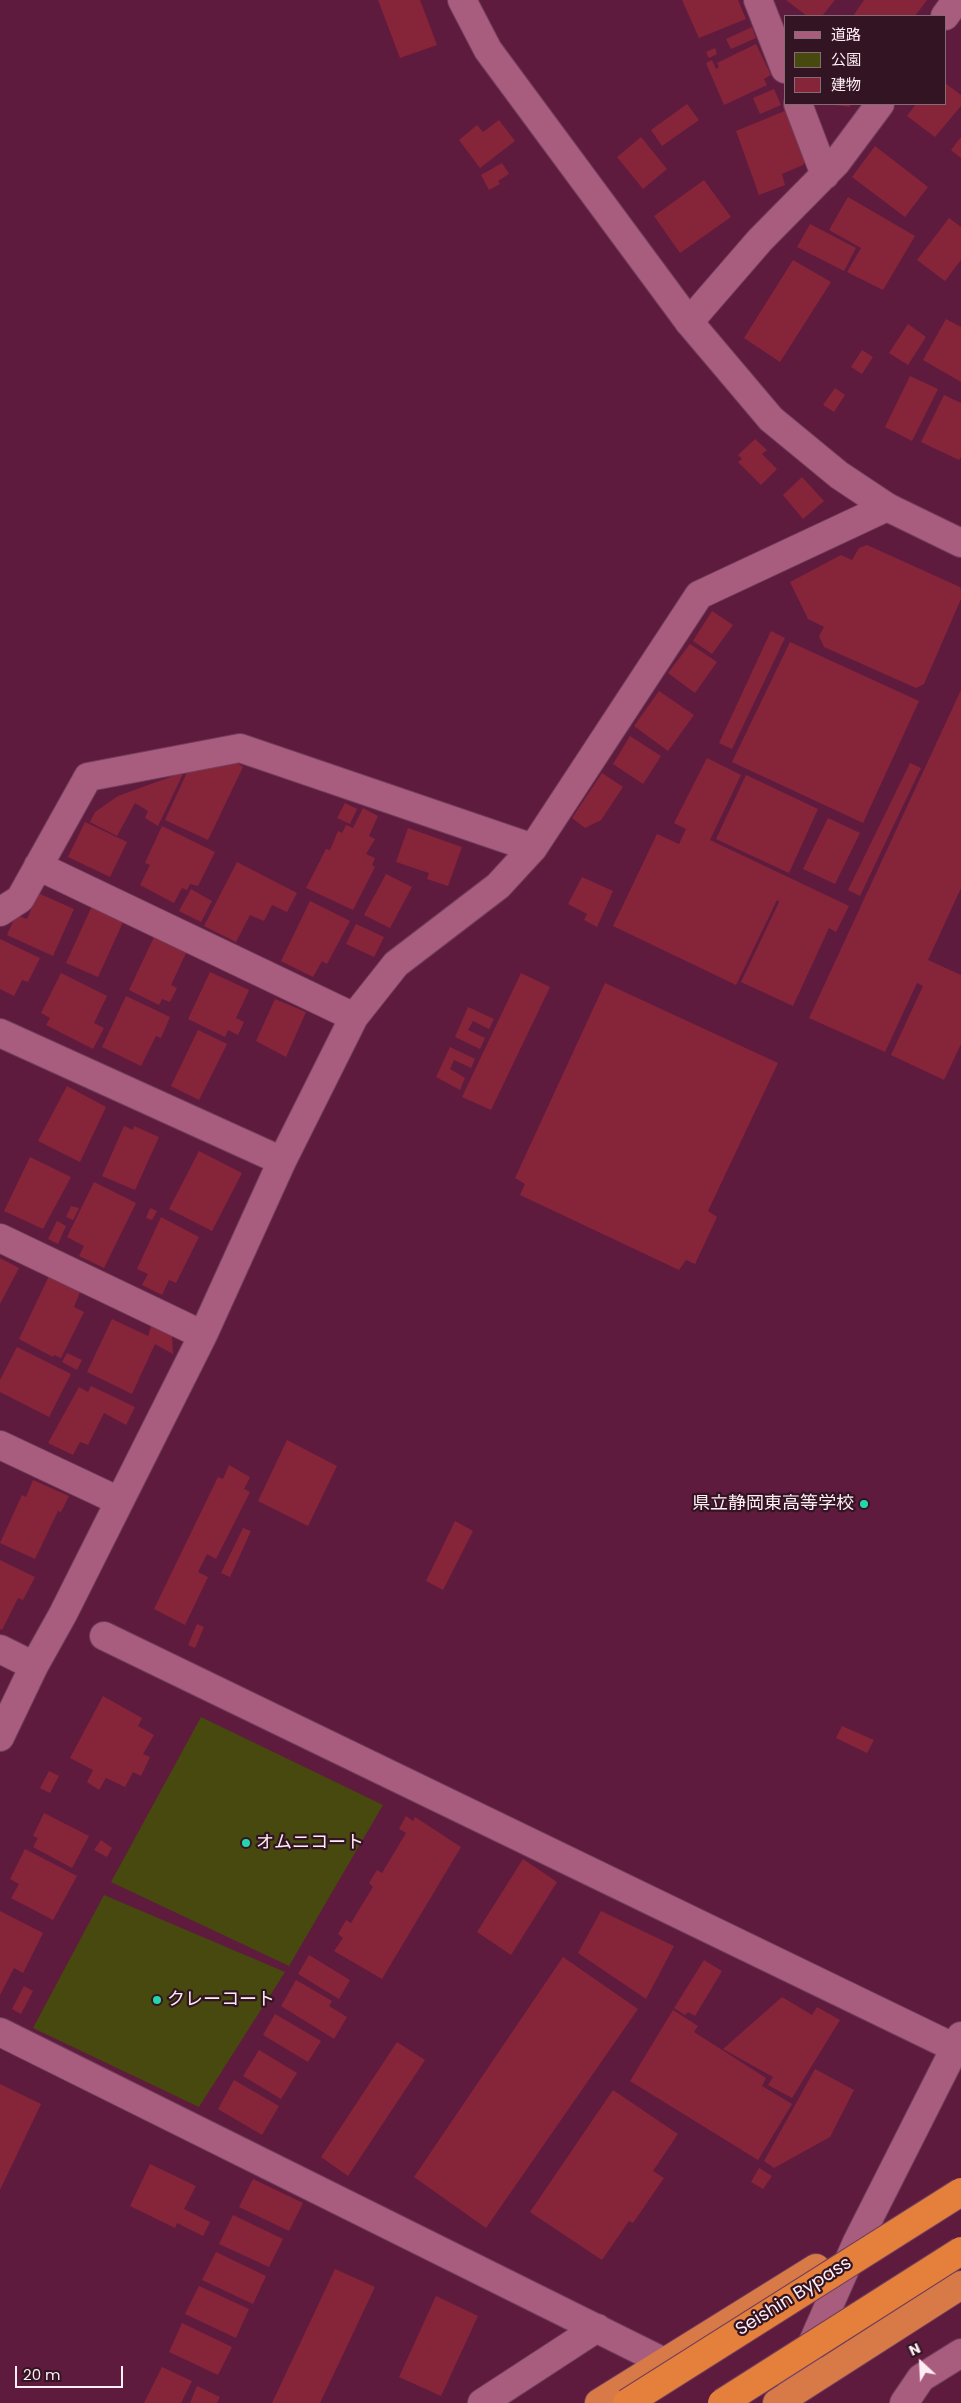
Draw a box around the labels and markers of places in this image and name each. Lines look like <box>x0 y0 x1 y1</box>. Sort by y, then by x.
place label: 県立静岡東高等学校 <box>692 1493 854 1515</box>
marker: 県立静岡東高等学校 <box>858 1498 870 1510</box>
place label: オムニコート <box>256 1832 364 1854</box>
marker: オムニコート <box>240 1837 252 1849</box>
place label: クレーコート <box>167 1989 275 2011</box>
marker: クレーコート <box>151 1994 163 2006</box>

